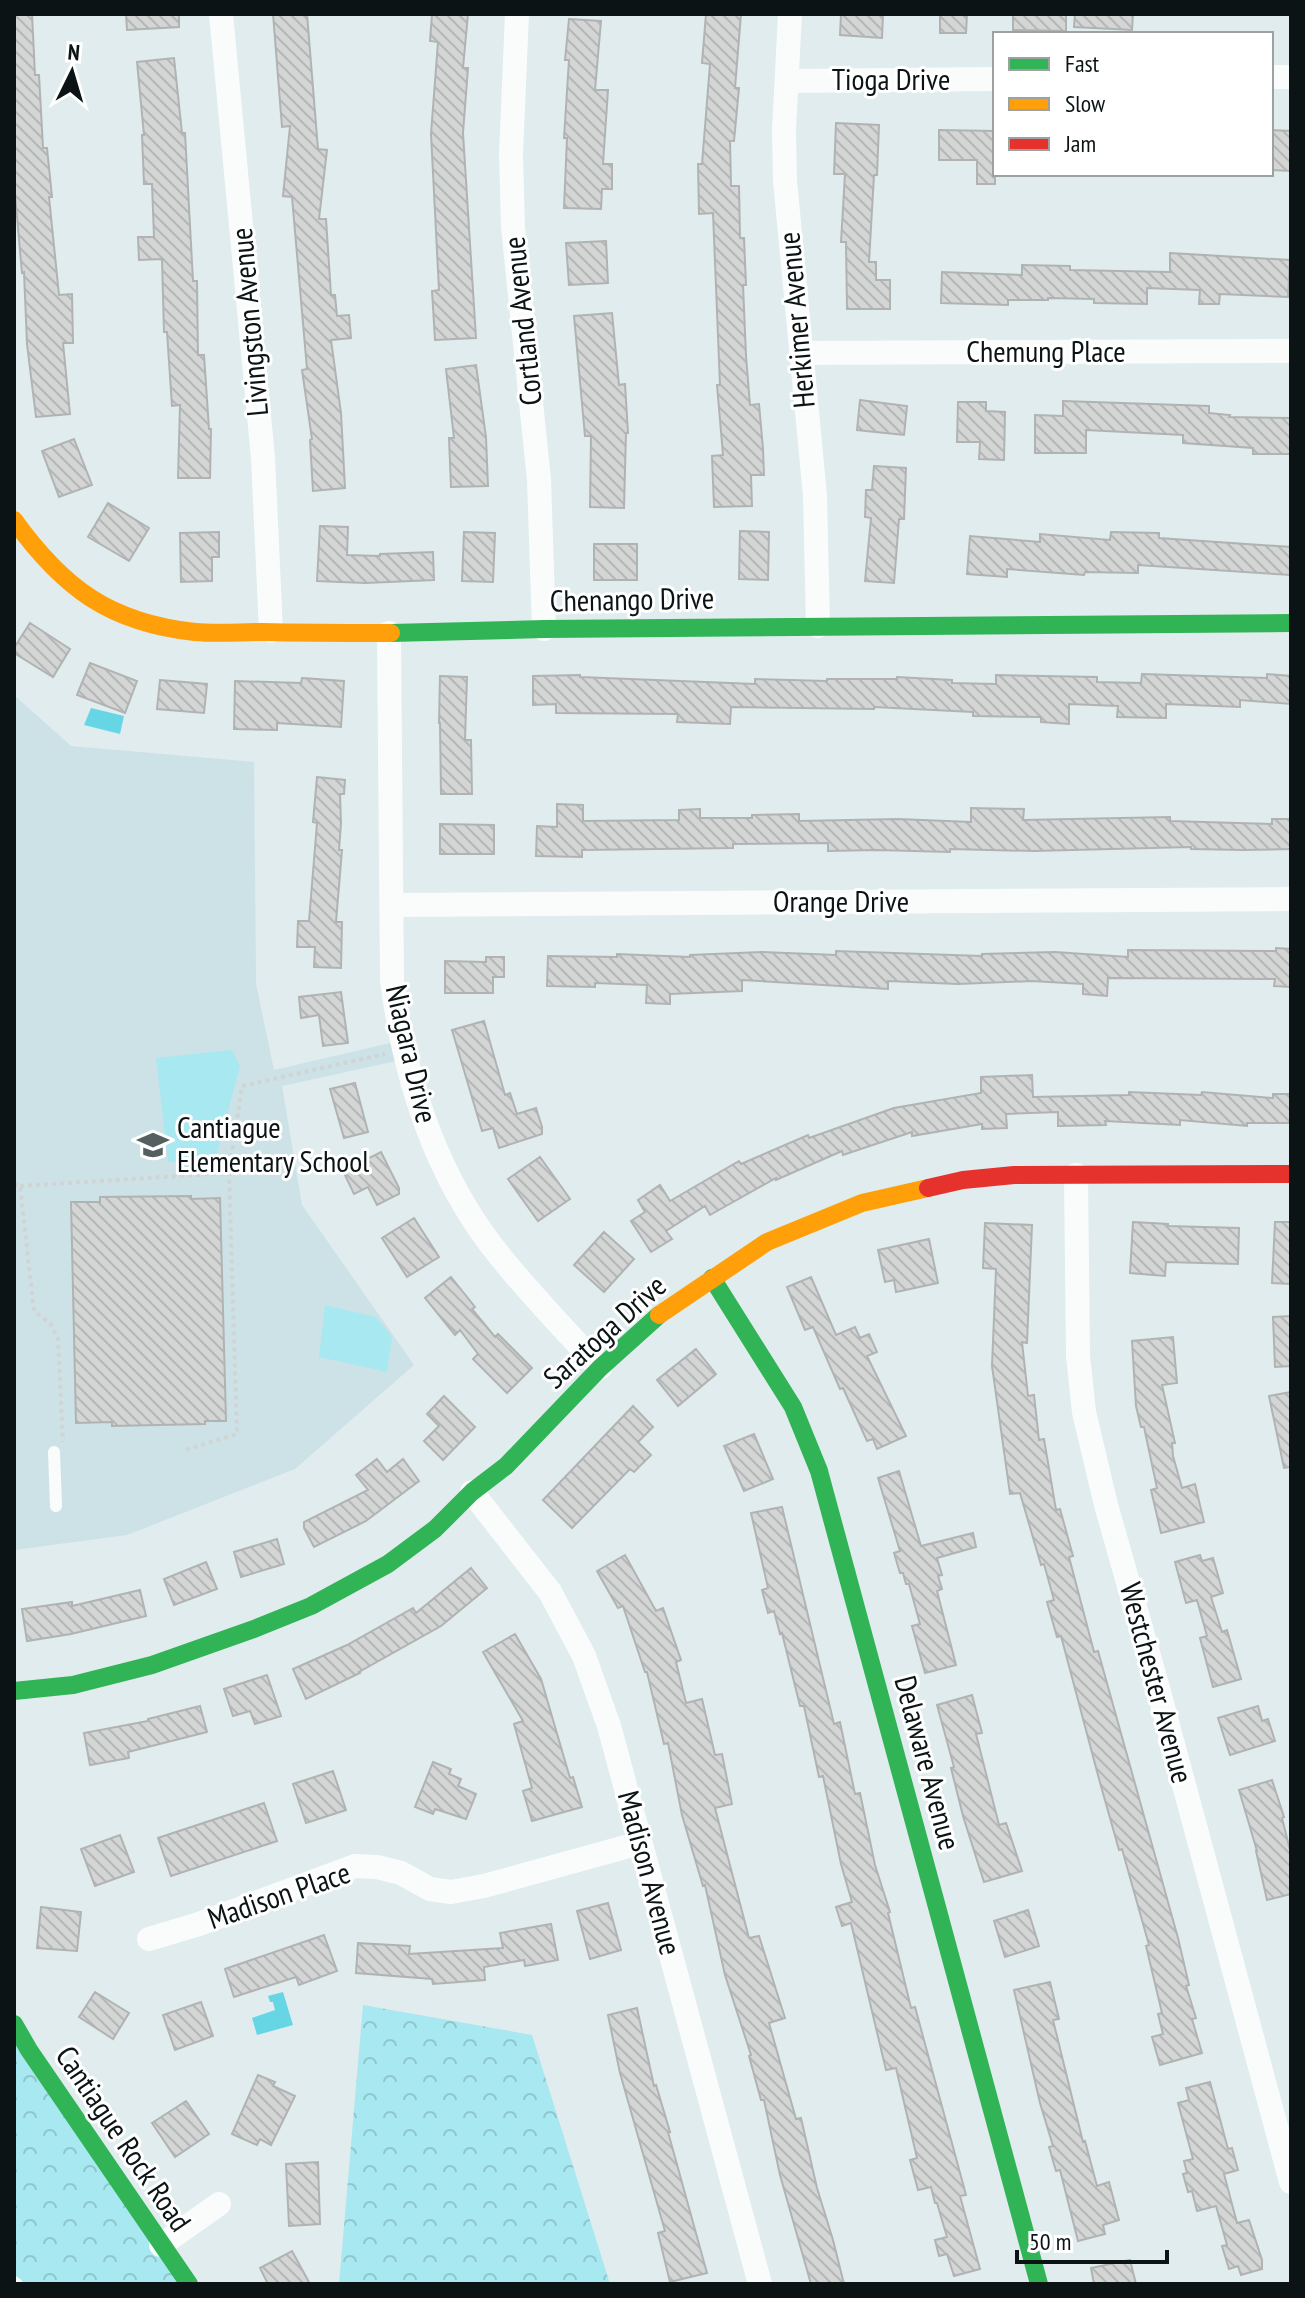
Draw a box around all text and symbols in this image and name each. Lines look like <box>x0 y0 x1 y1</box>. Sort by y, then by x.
north arrow <box>32 32 112 112</box>
legend <box>993 32 1273 176</box>
text: N <box>67 38 81 67</box>
text: Fast <box>1065 48 1100 79</box>
street label: Tioga Drive <box>832 59 950 98</box>
text: Slow <box>1065 88 1106 119</box>
text: Jam <box>1064 128 1096 159</box>
street label: Livingston Avenue <box>221 226 276 418</box>
street label: Herkimer Avenue <box>768 231 823 410</box>
street label: Cortland Avenue <box>493 235 550 408</box>
street label: Chemung Place <box>966 331 1126 370</box>
street label: Chenango Drive <box>549 578 715 619</box>
street label: Orange Drive <box>773 881 909 920</box>
street label: Niagara Drive <box>378 981 447 1127</box>
place label: Cantiague Elementary School <box>177 1107 369 1180</box>
school or university icon: Cantiague Elementary School <box>136 1128 170 1162</box>
street label: Saratoga Drive <box>535 1266 673 1396</box>
street label: Westchester Avenue <box>1112 1578 1203 1787</box>
street label: Delaware Avenue <box>886 1671 970 1854</box>
street label: Madison Avenue <box>610 1786 691 1959</box>
street label: Madison Place <box>202 1852 355 1937</box>
street label: Cantiague Rock Road <box>48 2038 201 2238</box>
scale bar <box>1017 2214 1167 2264</box>
text: 50 m <box>1029 2226 1071 2257</box>

